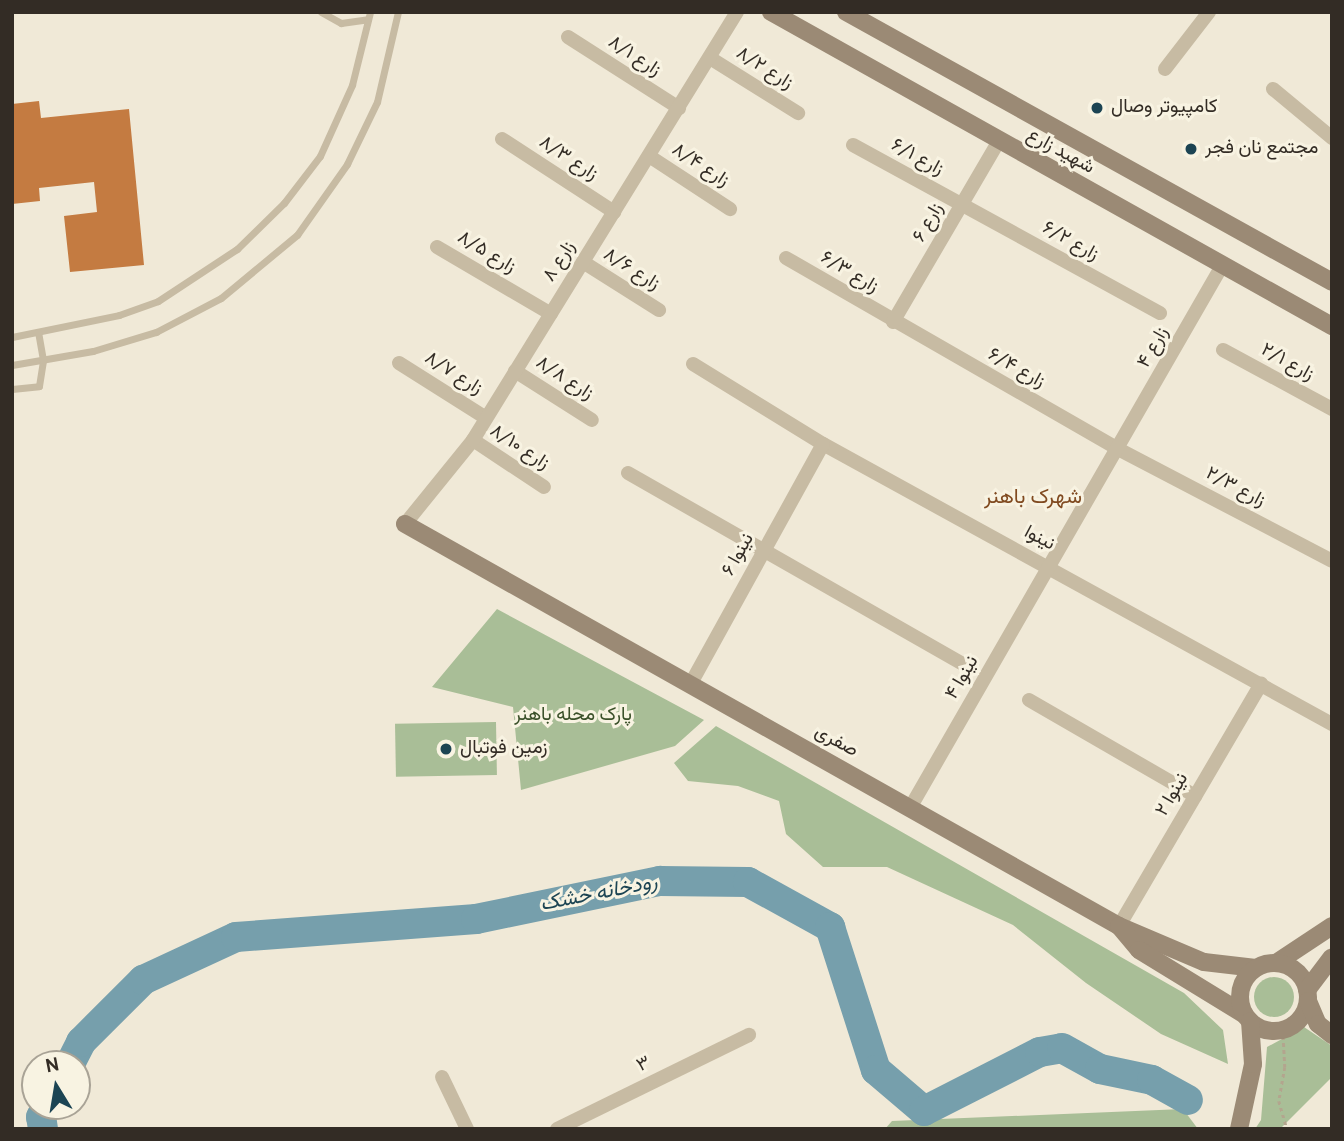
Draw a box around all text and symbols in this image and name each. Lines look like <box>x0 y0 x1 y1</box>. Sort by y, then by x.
street label: ۸/۱ زارع <box>603 32 665 82</box>
street label: ۸/۲ زارع <box>731 43 797 95</box>
place label: کامپیوتر وصال <box>1111 97 1218 119</box>
marker: کامپیوتر وصال <box>1089 100 1105 116</box>
street label: شهید زارع <box>1022 124 1098 180</box>
street label: ۸/۳ زارع <box>534 132 602 186</box>
street label: ۶/۱ زارع <box>887 134 947 182</box>
place label: مجتمع نان فجر <box>1205 138 1318 160</box>
street label: ۸/۴ زارع <box>667 139 733 193</box>
marker: مجتمع نان فجر <box>1183 141 1199 157</box>
street label: ۶ زارع <box>909 199 949 247</box>
street label: ۶/۲ زارع <box>1038 217 1102 267</box>
street label: ۸/۵ زارع <box>453 227 519 279</box>
street label: ۸ زارع <box>539 238 581 286</box>
street label: ۸/۶ زارع <box>599 244 663 296</box>
street label: ۶/۳ زارع <box>816 247 882 299</box>
street label: ۴ زارع <box>1134 324 1174 372</box>
street label: ۲/۱ زارع <box>1257 339 1317 387</box>
street label: ۶/۴ زارع <box>983 344 1049 394</box>
street label: ۸/۷ زارع <box>420 347 486 401</box>
street label: ۸/۸ زارع <box>531 352 597 406</box>
street label: ۸/۱۰ زارع <box>485 420 553 476</box>
street label: ۲/۳ زارع <box>1201 463 1269 513</box>
district label: شهرک باهنر <box>984 485 1082 511</box>
street label: نینوا <box>1020 522 1058 556</box>
street label: ۶ نینوا <box>718 530 760 580</box>
street label: ۴ نینوا <box>941 652 985 704</box>
park label: پارک محله باهنر <box>514 705 632 727</box>
street label: صفری <box>810 721 862 763</box>
place label: زمین فوتبال <box>460 738 548 760</box>
marker: زمین فوتبال <box>438 741 454 757</box>
street label: ۲ نینوا <box>1152 769 1194 821</box>
water label: رودخانه خشک <box>538 870 660 918</box>
north arrow <box>21 1050 91 1120</box>
street label: ۳ <box>633 1052 655 1078</box>
text: N <box>43 1053 61 1079</box>

